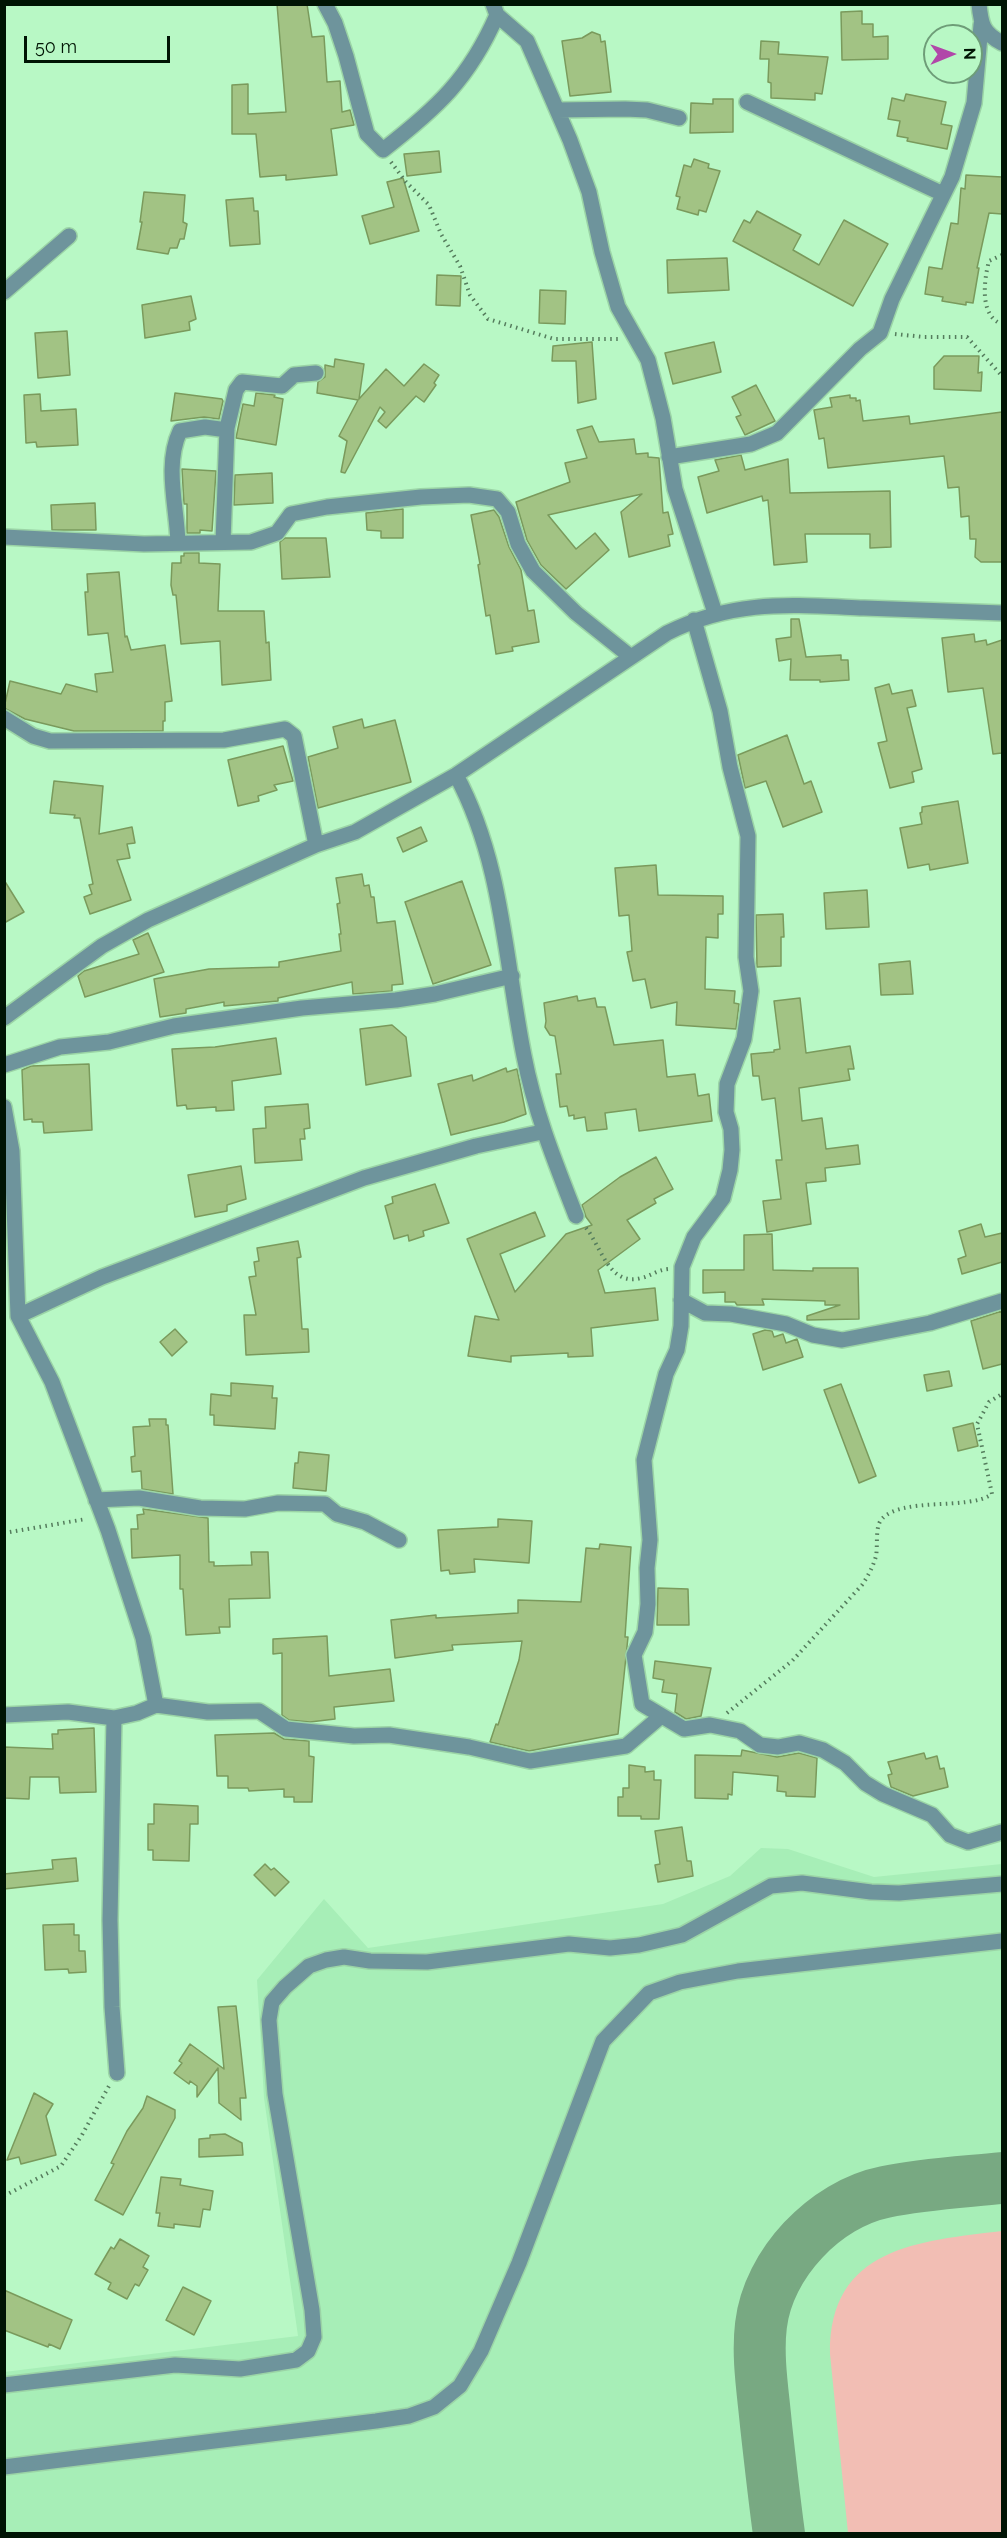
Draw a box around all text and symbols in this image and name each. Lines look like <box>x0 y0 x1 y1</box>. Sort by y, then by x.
scale bar <box>27 24 172 62</box>
north arrow <box>923 24 983 84</box>
text: 50 m <box>35 36 77 57</box>
text: N <box>960 47 979 60</box>

